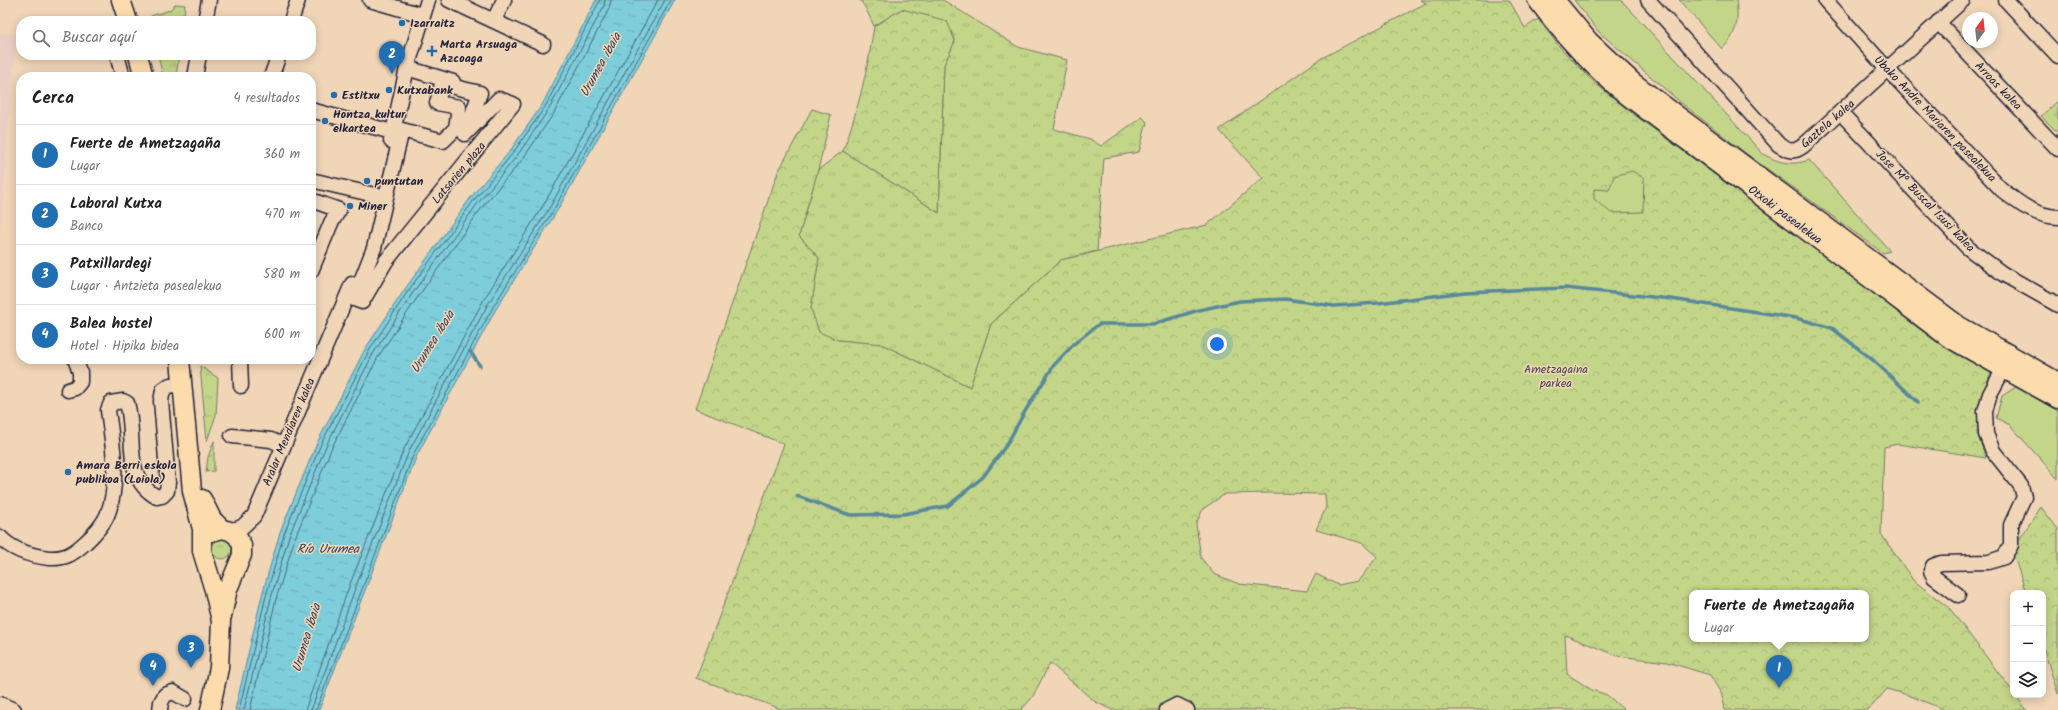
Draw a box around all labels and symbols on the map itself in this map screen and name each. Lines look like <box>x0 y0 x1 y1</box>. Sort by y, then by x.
north arrow <box>1962 12 1998 48</box>
place label: Izarraitz <box>410 14 455 33</box>
marker: Izarraitz <box>397 18 407 28</box>
water label: Urumea ibaia <box>575 28 628 101</box>
place label: Marta Arsuaga Azcoaga <box>440 35 517 68</box>
pin: 2 <box>379 41 405 74</box>
marker: Marta Arsuaga Azcoaga <box>427 46 437 56</box>
street label: Ubako Andre Mariaren pasealekua <box>1869 51 2001 187</box>
street label: Arroas kalea <box>1970 57 2026 115</box>
place label: Kutxabank <box>397 81 454 100</box>
marker: Kutxabank <box>384 85 394 95</box>
place label: Estitxu <box>342 86 380 105</box>
marker: Estitxu <box>329 90 339 100</box>
street label: Gaztela kalea <box>1797 95 1860 153</box>
place label: Hontza kultur elkartea <box>333 105 406 138</box>
marker: Hontza kultur elkartea <box>320 116 330 126</box>
street label: Latsarien plaza <box>427 137 491 208</box>
street label: Jose Mª Buscal Isusi kalea <box>1871 145 1979 257</box>
place label: puntutan <box>374 172 424 191</box>
marker: puntutan <box>362 176 372 186</box>
street label: Otxoki pasealekua <box>1744 181 1826 250</box>
place label: Miner <box>358 197 388 216</box>
marker: Miner <box>345 201 355 211</box>
water label: Urumea ibaia <box>405 306 461 378</box>
your location <box>1207 334 1227 354</box>
park label: Ametzagaina parkea <box>1524 360 1588 393</box>
street label: Aralar Mendiaren kalea <box>258 375 321 489</box>
place label: Amara Berri eskola publikoa (Loiola) <box>75 456 177 489</box>
marker: Amara Berri eskola publikoa (Loiola) <box>63 467 73 477</box>
water label: Río Urumea <box>297 539 360 560</box>
water label: Urumea ibaia <box>287 600 328 675</box>
pin: 3 <box>178 635 204 668</box>
pin: 4 <box>140 653 166 686</box>
pin: 1 <box>1766 655 1792 688</box>

